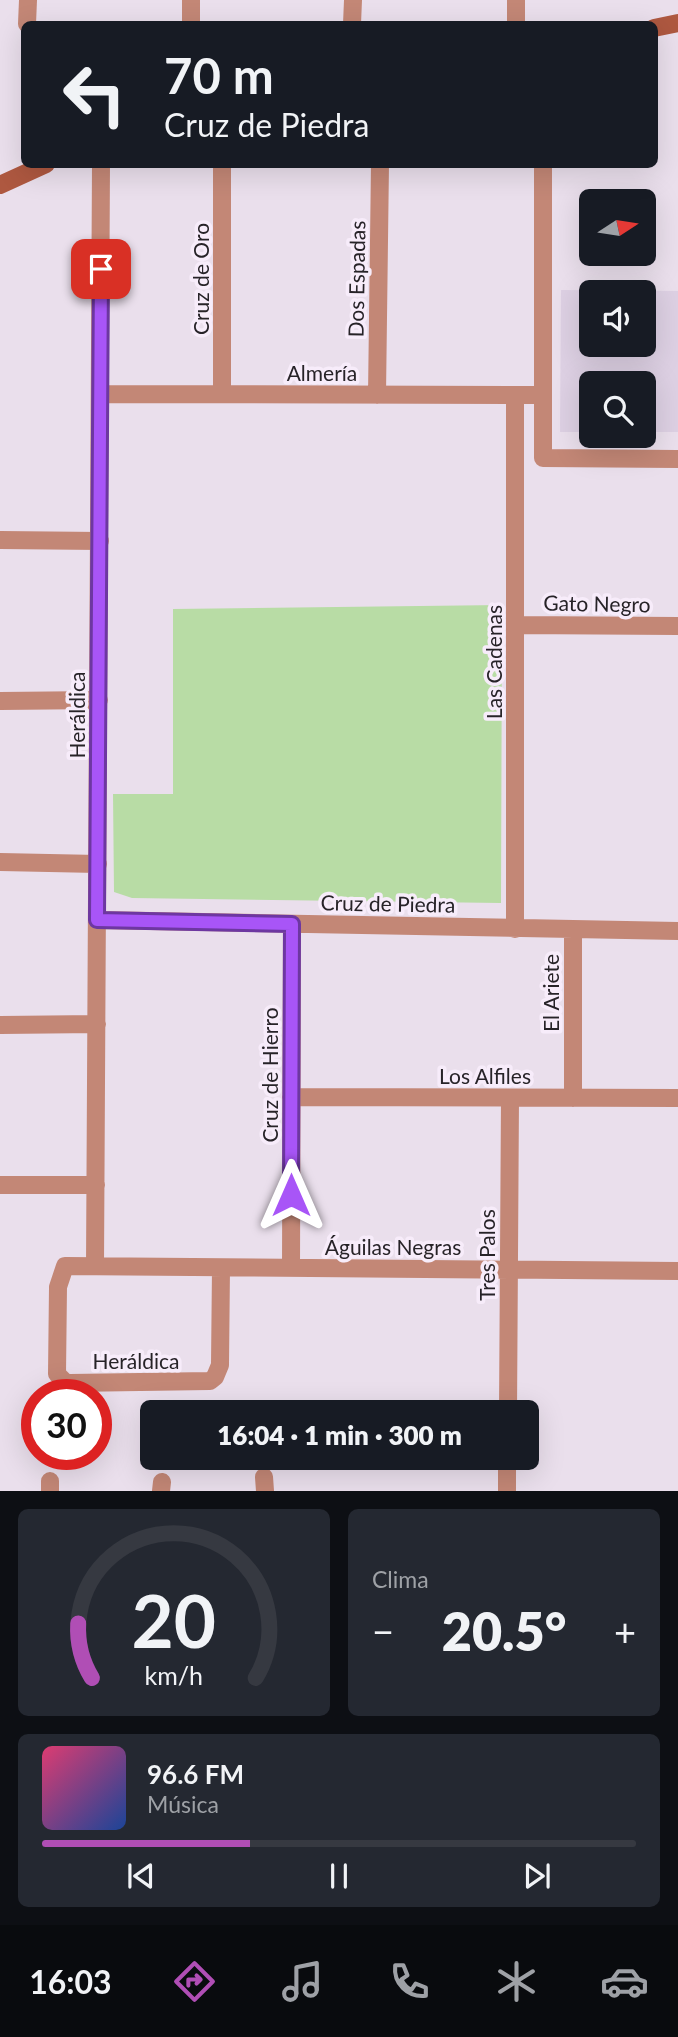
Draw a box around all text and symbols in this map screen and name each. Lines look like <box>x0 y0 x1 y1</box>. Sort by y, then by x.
text: 70 m <box>164 46 274 104</box>
icon: left <box>49 49 140 140</box>
text: Cruz de Piedra <box>164 105 369 144</box>
north arrow <box>579 189 656 266</box>
map controls <box>579 189 656 448</box>
street label: Dos Espadas <box>342 220 370 338</box>
street label: Cruz de Oro <box>188 223 213 335</box>
pin <box>71 239 131 299</box>
icon: arrive <box>82 250 120 288</box>
button: sound <box>579 280 656 357</box>
street label: Almería <box>287 360 357 385</box>
button: search <box>579 371 656 448</box>
street label: Gato Negro <box>543 590 651 616</box>
street label: Las Cadenas <box>481 605 506 719</box>
street label: Heráldica <box>64 672 89 758</box>
street label: Cruz de Piedra <box>320 889 456 917</box>
street label: El Ariete <box>538 954 563 1032</box>
street label: Cruz de Hierro <box>257 1007 282 1143</box>
street label: Los Alfiles <box>439 1063 531 1088</box>
position arrow <box>254 1158 328 1232</box>
street label: Tres Palos <box>474 1209 499 1301</box>
street label: Águilas Negras <box>325 1234 461 1259</box>
street label: Heráldica <box>93 1348 179 1373</box>
speed limit sign: 30 <box>21 1379 112 1470</box>
text: 16:04 · 1 min · 300 m <box>217 1419 462 1451</box>
text: Clima <box>372 1565 429 1593</box>
text: 20 <box>132 1577 216 1665</box>
text: 20.5° <box>442 1600 566 1662</box>
text: − <box>372 1608 394 1654</box>
text: + <box>614 1608 636 1654</box>
text: km/h <box>145 1660 203 1690</box>
text: 96.6 FM <box>147 1758 244 1790</box>
text: Música <box>147 1790 219 1818</box>
icon: previous <box>122 1857 160 1895</box>
icon: pause <box>320 1857 358 1895</box>
icon: next <box>518 1857 556 1895</box>
icon: directions <box>170 1957 219 2006</box>
icon: music <box>278 1957 327 2006</box>
icon: phone <box>385 1957 434 2006</box>
icon: climate <box>492 1957 541 2006</box>
icon: car <box>600 1957 649 2006</box>
text: 16:03 <box>29 1962 112 2001</box>

